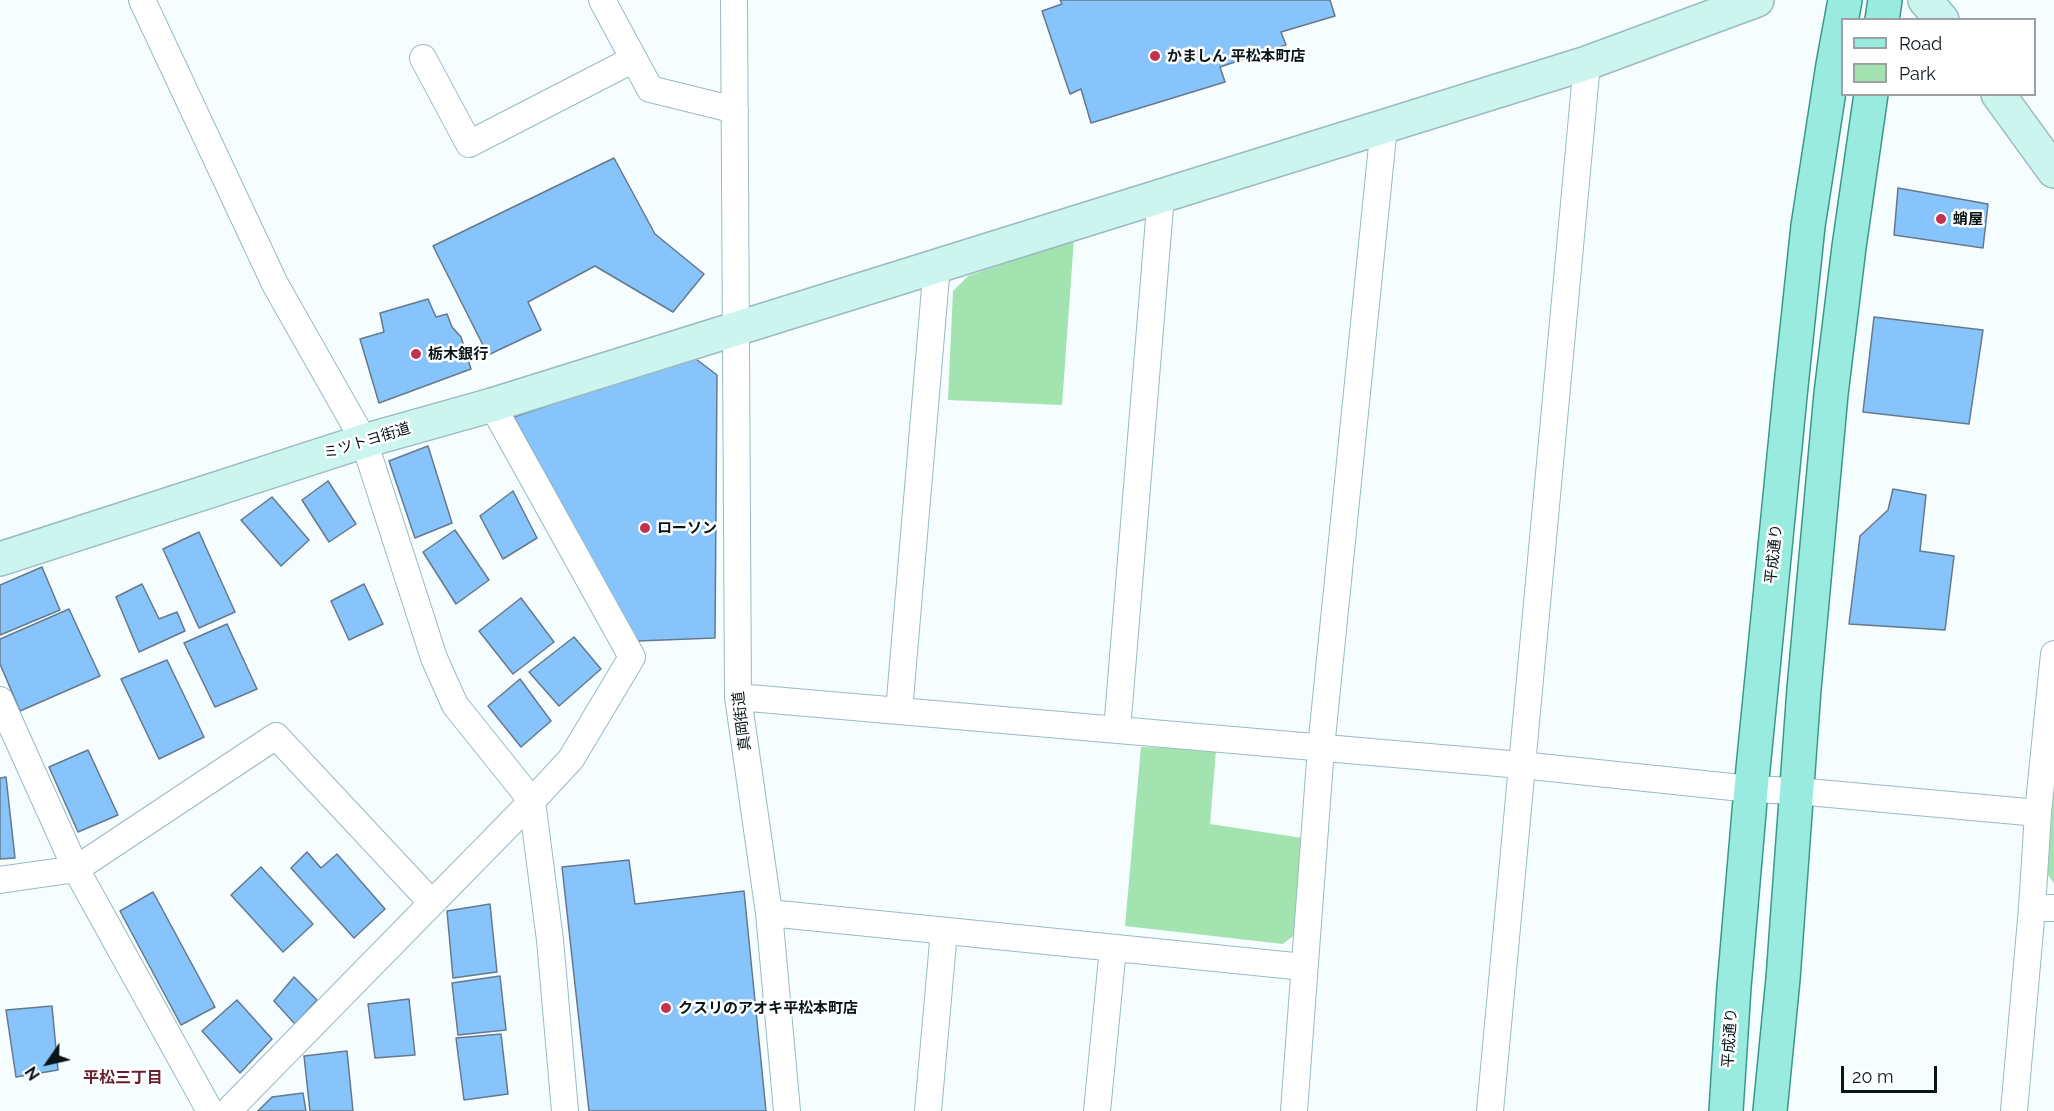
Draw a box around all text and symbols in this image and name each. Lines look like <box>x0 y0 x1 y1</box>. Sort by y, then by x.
legend <box>1841 18 2036 96</box>
text: Road <box>1899 33 1942 54</box>
place label: かましん 平松本町店 <box>1167 47 1306 65</box>
marker: かましん 平松本町店 <box>1148 49 1162 63</box>
text: Park <box>1899 63 1936 84</box>
place label: 蛸屋 <box>1953 210 1983 228</box>
marker: 蛸屋 <box>1934 212 1948 226</box>
place label: 栃木銀行 <box>428 345 488 363</box>
marker: 栃木銀行 <box>409 347 423 361</box>
street label: ミツトヨ街道 <box>321 419 413 463</box>
place label: ローソン <box>657 519 717 537</box>
marker: ローソン <box>638 521 652 535</box>
street label: 平成通り <box>1762 523 1786 585</box>
street label: 真岡街道 <box>729 690 755 752</box>
place label: クスリのアオキ平松本町店 <box>678 999 858 1017</box>
marker: クスリのアオキ平松本町店 <box>659 1001 673 1015</box>
street label: 平成通り <box>1719 1007 1741 1069</box>
north arrow <box>18 1033 78 1093</box>
scale bar <box>1844 1054 1940 1092</box>
text: N <box>21 1063 44 1084</box>
text: 20 m <box>1852 1066 1894 1087</box>
district label: 平松三丁目 <box>83 1068 163 1088</box>

